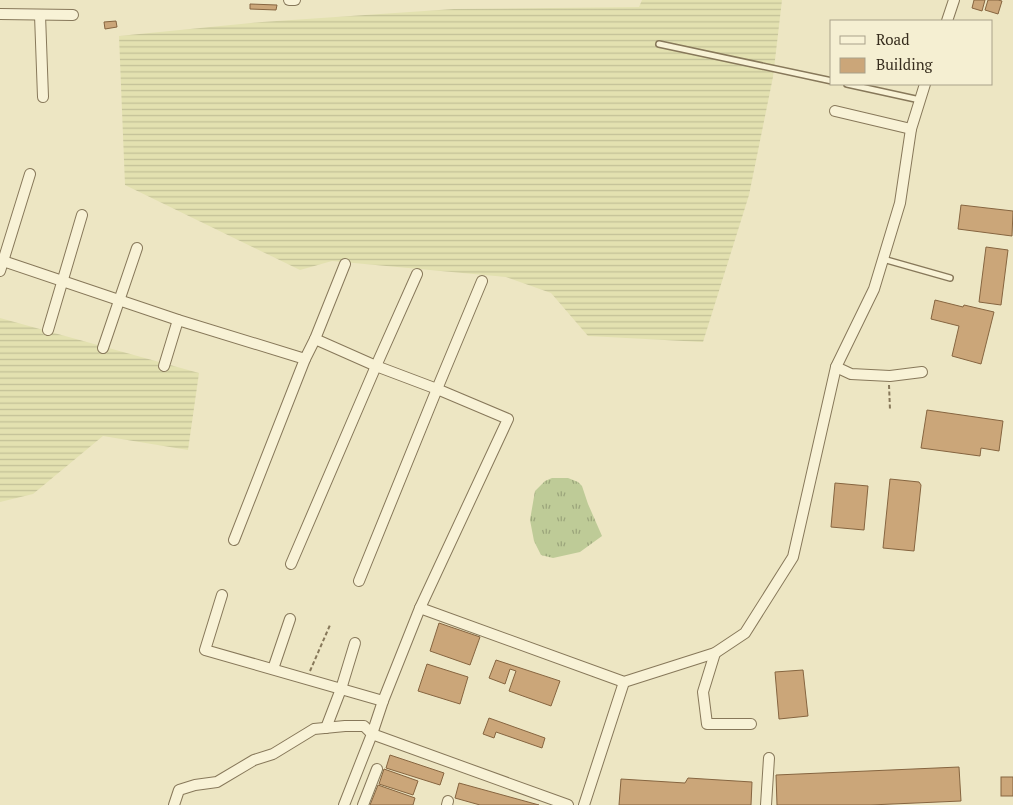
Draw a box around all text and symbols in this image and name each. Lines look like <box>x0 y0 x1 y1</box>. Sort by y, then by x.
legend <box>830 20 993 85</box>
text: Road <box>876 29 909 49</box>
text: Building <box>876 54 934 74</box>

